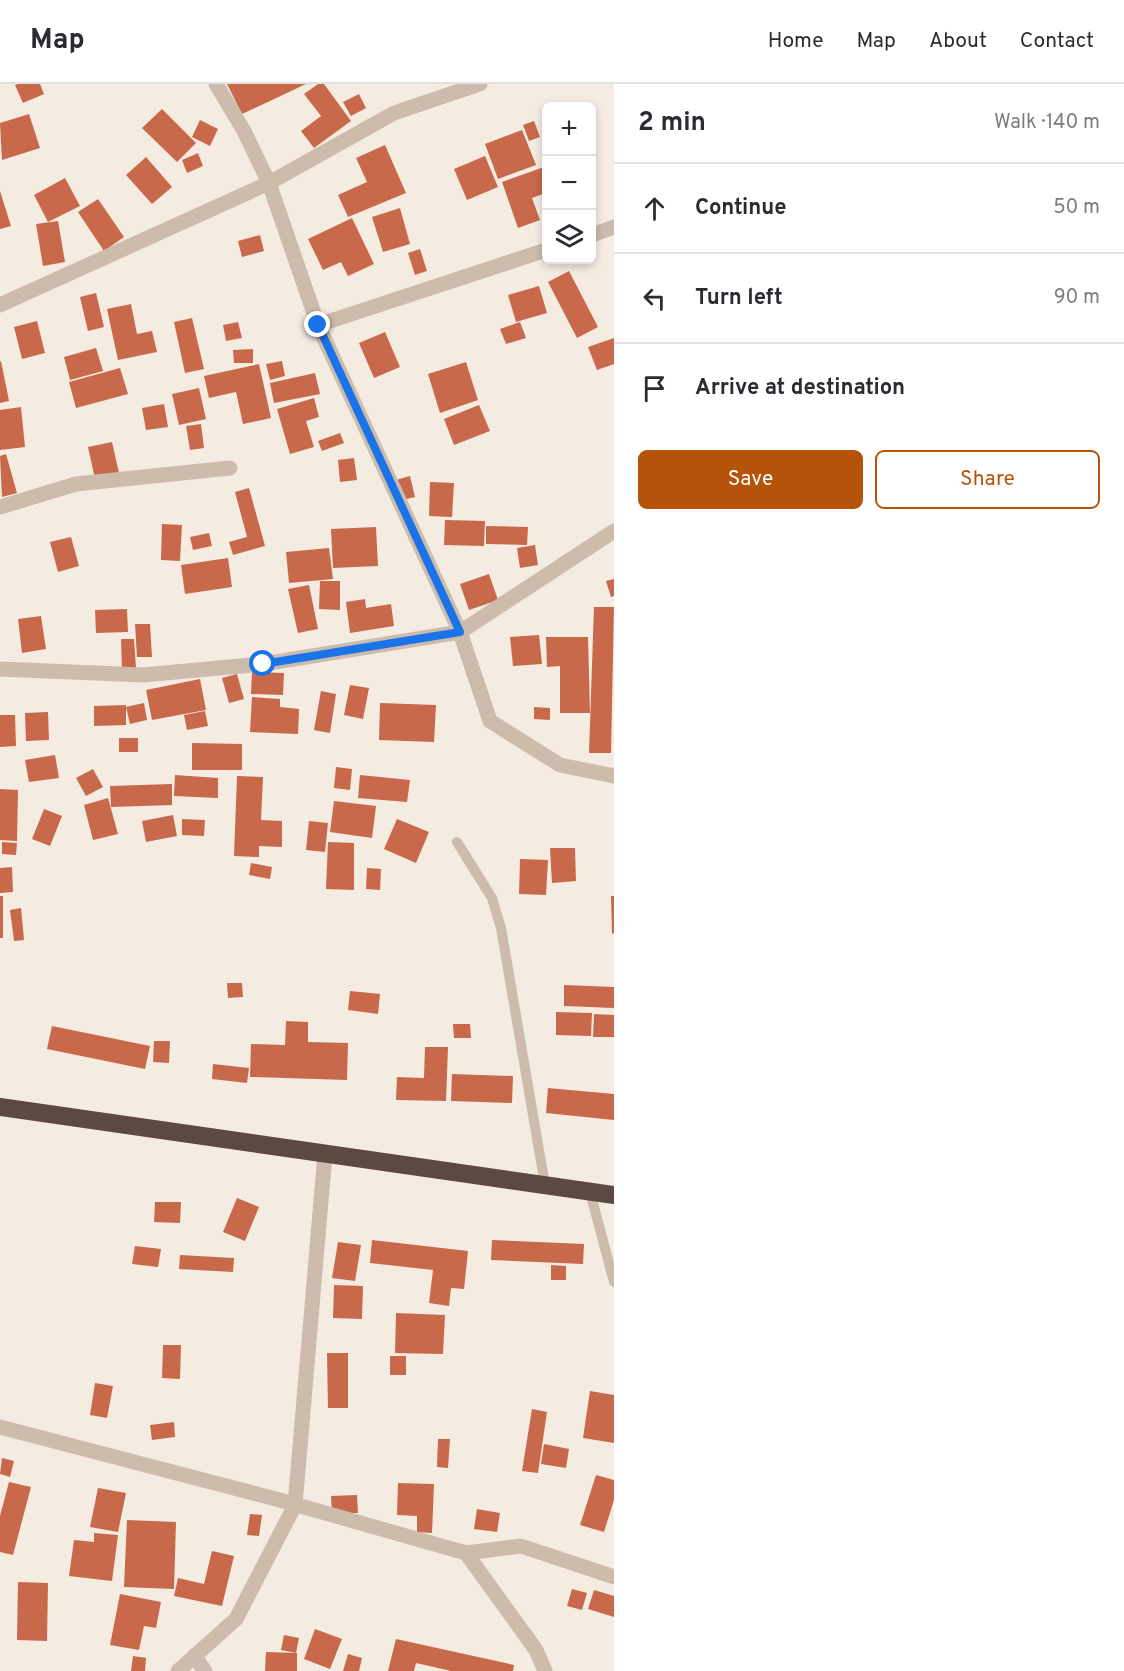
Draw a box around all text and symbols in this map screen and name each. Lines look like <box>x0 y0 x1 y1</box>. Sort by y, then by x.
text: Map <box>30 23 85 59</box>
text: Home <box>768 28 824 55</box>
text: Map <box>857 28 896 55</box>
text: About <box>929 28 987 55</box>
text: Contact <box>1020 28 1094 55</box>
map controls <box>542 102 596 264</box>
button: + <box>542 102 596 156</box>
text: 2 min <box>638 107 706 140</box>
text: Walk · 140 m <box>994 110 1100 136</box>
button: − <box>542 156 596 210</box>
icon: ahead <box>638 192 671 225</box>
text: Continue <box>695 195 786 222</box>
text: 50 m <box>1053 195 1100 221</box>
button: layers <box>542 210 596 264</box>
icon: left <box>638 282 671 315</box>
text: Turn left <box>695 285 783 312</box>
text: 90 m <box>1054 285 1100 311</box>
route end <box>304 311 330 337</box>
icon: arrive <box>638 372 671 405</box>
text: Arrive at destination <box>695 375 905 402</box>
button: Save <box>638 450 863 509</box>
button: Share <box>875 450 1100 509</box>
route start <box>249 650 275 676</box>

